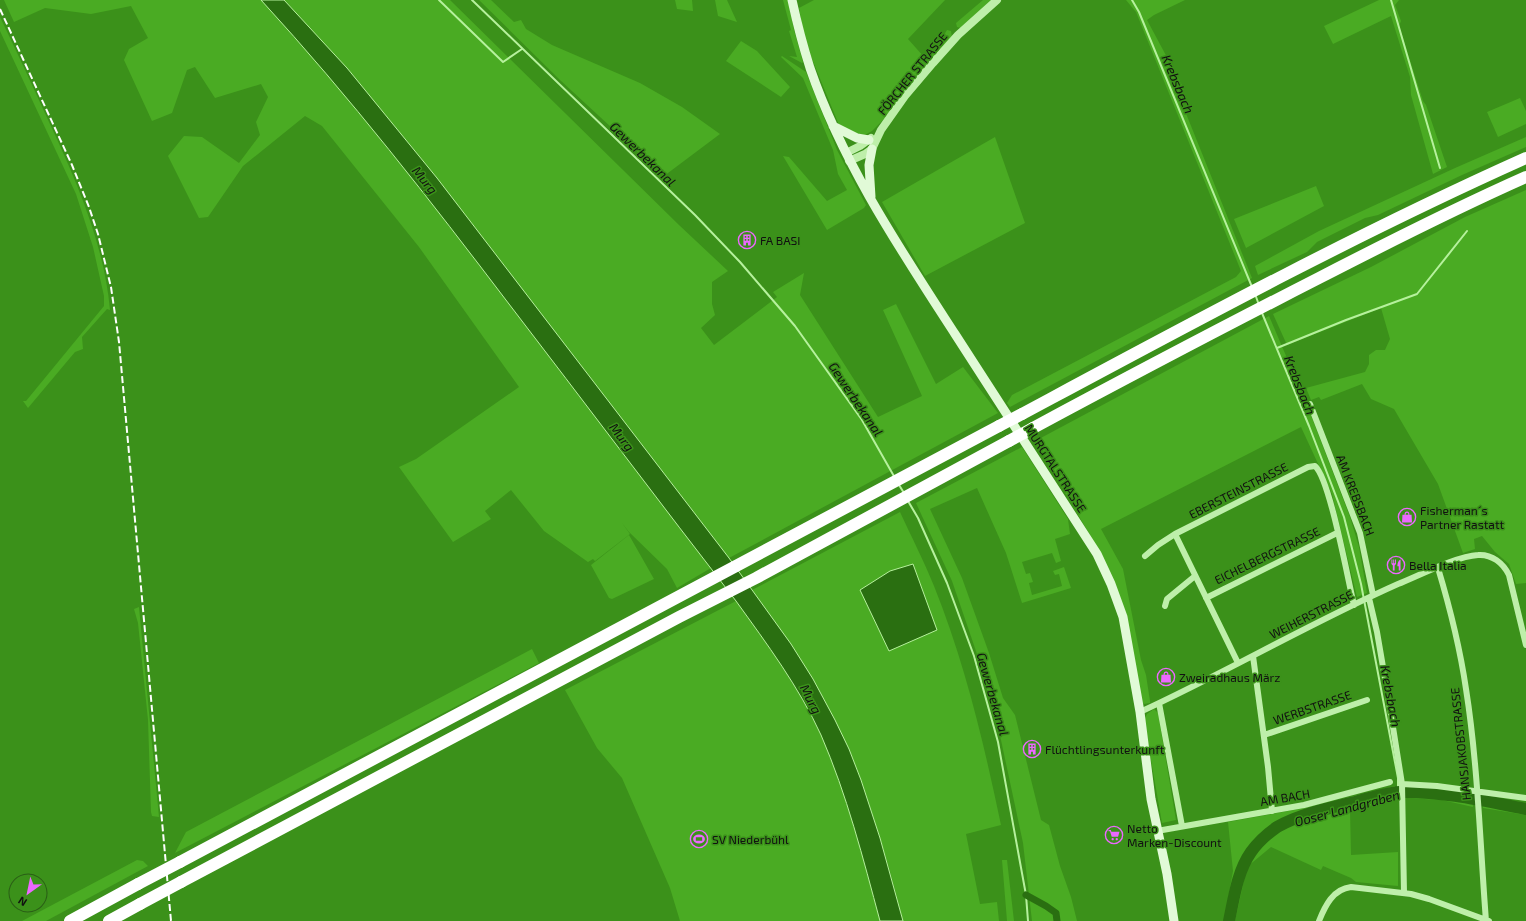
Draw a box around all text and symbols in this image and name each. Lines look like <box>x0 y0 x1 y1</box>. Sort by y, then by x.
street label: FÖRCHER STRASSE <box>874 29 950 117</box>
water label: Krebsbach <box>1158 52 1198 116</box>
water label: Gewerbekanal <box>607 118 679 190</box>
water label: Murg <box>409 163 441 197</box>
building icon: FA BASI <box>737 230 757 250</box>
place label: FA BASI <box>760 233 800 247</box>
water label: Krebsbach <box>1281 353 1319 417</box>
water label: Gewerbekanal <box>825 359 887 439</box>
water label: Murg <box>606 420 638 454</box>
street label: MURGTALSTRASSE <box>1022 421 1090 515</box>
street label: AM KREBSBACH <box>1334 452 1378 538</box>
street label: EBERSTEINSTRASSE <box>1186 459 1290 521</box>
place label: Fisherman´s Partner Rastatt <box>1420 503 1504 531</box>
shop icon: Fisherman´s Partner Rastatt <box>1397 507 1417 527</box>
street label: EICHELBERGSTRASSE <box>1212 523 1322 587</box>
restaurant icon: Bella Italia <box>1386 555 1406 575</box>
place label: Bella Italia <box>1409 558 1467 572</box>
street label: WEIHERSTRASSE <box>1267 587 1355 641</box>
water label: Gewerbekanal <box>974 651 1013 738</box>
water label: Krebsbach <box>1377 664 1405 728</box>
shop icon: Zweiradhaus März <box>1156 667 1176 687</box>
place label: Zweiradhaus März <box>1179 670 1281 684</box>
water label: Murg <box>797 681 825 717</box>
street label: WERBSTRASSE <box>1271 687 1353 727</box>
street label: HANSJAKOBSTRASSE <box>1447 687 1473 801</box>
building icon: Flüchtlingsunterkunft <box>1022 739 1042 759</box>
place label: Flüchtlingsunterkunft <box>1045 742 1165 756</box>
street label: AM BACH <box>1259 786 1311 808</box>
water label: Ooser Landgraben <box>1293 786 1401 830</box>
place label: Netto Marken-Discount <box>1127 821 1222 849</box>
supermarket icon: Netto Marken-Discount <box>1104 825 1124 845</box>
sports icon: SV Niederbühl <box>689 829 709 849</box>
place label: SV Niederbühl <box>712 832 789 846</box>
north arrow <box>8 873 48 913</box>
text: N <box>15 894 29 909</box>

